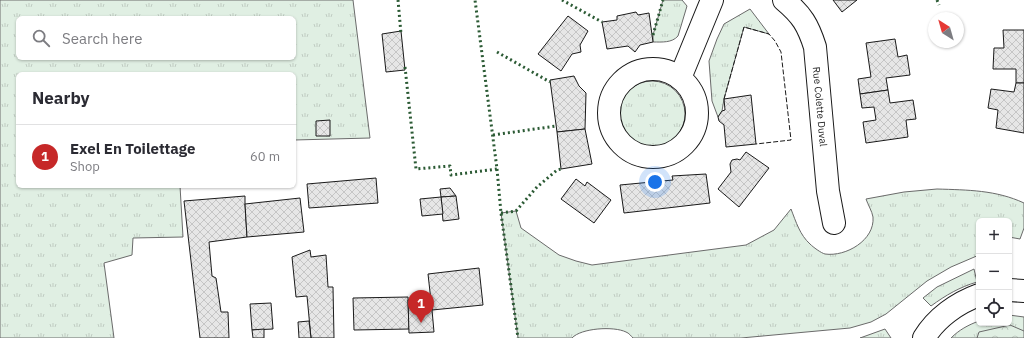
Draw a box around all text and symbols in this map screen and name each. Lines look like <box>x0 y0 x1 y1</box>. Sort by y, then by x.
north arrow <box>928 12 964 48</box>
search box <box>16 16 296 60</box>
icon: search <box>30 27 52 49</box>
text: Search here <box>62 29 142 48</box>
street label: Rue Colette Duval <box>810 66 830 147</box>
text: Nearby <box>32 87 90 109</box>
text: Exel En Toilettage <box>70 139 195 158</box>
text: 1 <box>41 148 49 165</box>
text: 60 m <box>250 148 280 165</box>
text: Shop <box>70 158 100 175</box>
your location <box>645 172 665 192</box>
map controls <box>976 218 1012 326</box>
button: + <box>976 218 1012 254</box>
button: − <box>976 254 1012 290</box>
pin: 1 <box>408 290 434 323</box>
button: locate <box>976 290 1012 326</box>

